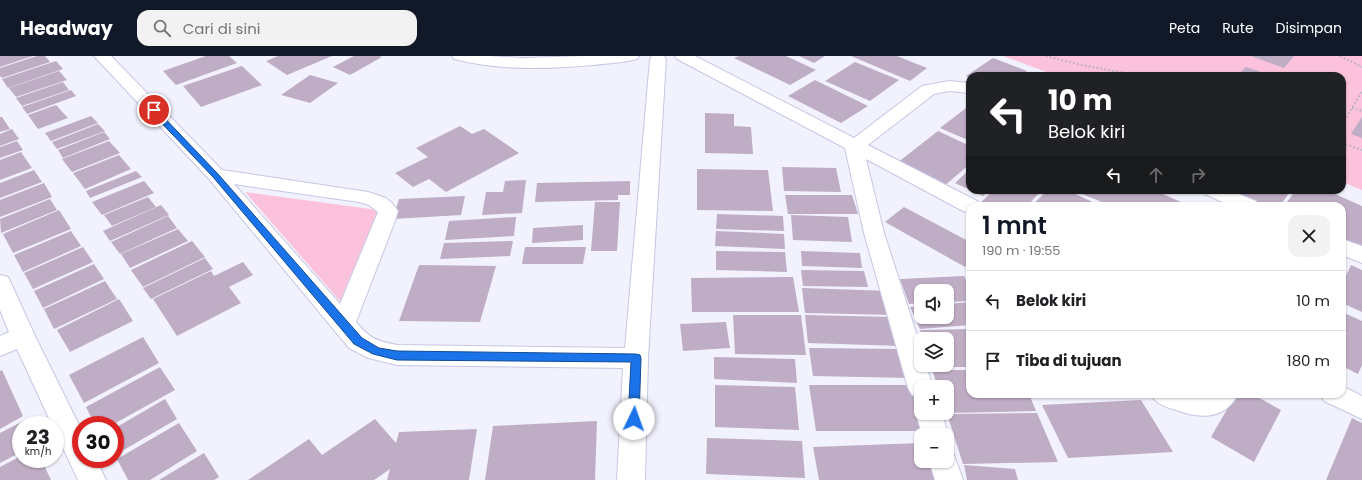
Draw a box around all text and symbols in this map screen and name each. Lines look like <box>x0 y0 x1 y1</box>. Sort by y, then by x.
search box <box>137 10 417 46</box>
text: Headway <box>20 15 113 42</box>
icon: search <box>151 17 173 39</box>
text: Cari di sini <box>183 18 260 39</box>
text: Peta <box>1169 18 1200 38</box>
text: Rute <box>1222 18 1254 38</box>
text: Disimpan <box>1276 18 1342 38</box>
text: 10 m <box>1048 81 1112 120</box>
icon: left <box>982 88 1034 140</box>
pin <box>137 93 171 127</box>
icon: arrive <box>143 99 165 121</box>
text: Belok kiri <box>1048 119 1125 144</box>
icon: left <box>1103 164 1125 186</box>
icon: ahead <box>1145 164 1167 186</box>
icon: right <box>1187 164 1209 186</box>
text: 1 mnt <box>982 209 1047 242</box>
button: close <box>1288 215 1330 257</box>
text: 190 m · 19:55 <box>982 241 1061 260</box>
map controls <box>914 284 954 468</box>
button: sound <box>914 284 954 324</box>
icon: left <box>982 290 1004 312</box>
text: Belok kiri <box>1016 290 1086 311</box>
text: 10 m <box>1296 290 1330 311</box>
button: layers <box>914 332 954 372</box>
icon: arrive <box>982 350 1004 372</box>
text: Tiba di tujuan <box>1016 350 1122 371</box>
text: 180 m <box>1287 350 1330 371</box>
button: + <box>914 380 954 420</box>
position arrow <box>613 398 655 440</box>
speed limit sign: 30 <box>72 416 124 468</box>
text: 23 <box>26 423 50 451</box>
button: − <box>914 428 954 468</box>
text: km/h <box>25 444 51 459</box>

